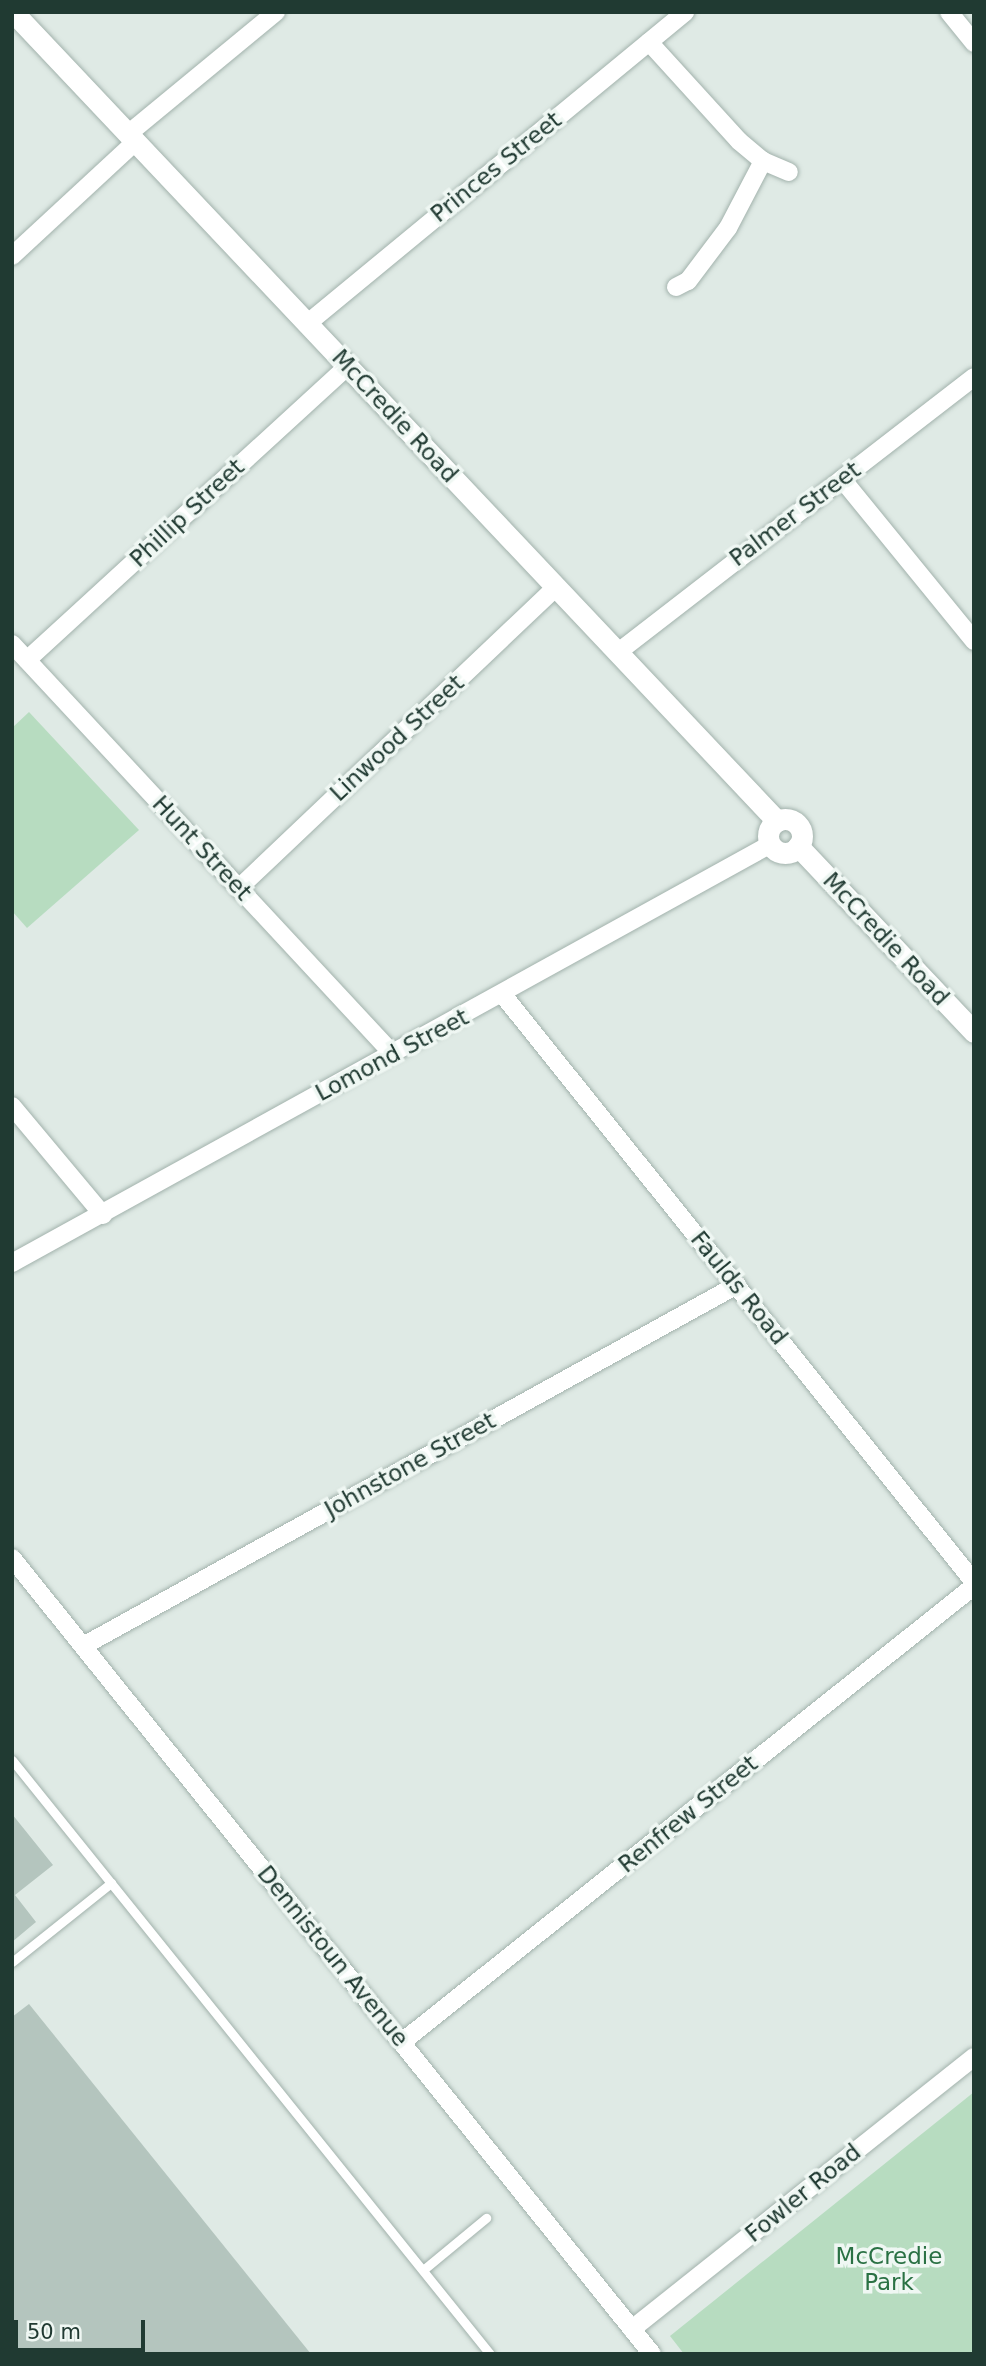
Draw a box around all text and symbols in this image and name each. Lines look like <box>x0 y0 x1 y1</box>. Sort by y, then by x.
street label: Princes Street <box>425 106 567 228</box>
street label: McCredie Road <box>326 344 464 488</box>
street label: Phillip Street <box>124 453 250 573</box>
street label: Palmer Street <box>724 456 866 572</box>
street label: Linwood Street <box>324 669 470 807</box>
street label: Hunt Street <box>147 790 257 906</box>
street label: McCredie Road <box>817 867 955 1011</box>
street label: Lomond Street <box>311 1003 473 1107</box>
street label: Faulds Road <box>685 1226 793 1350</box>
street label: Johnstone Street <box>320 1407 500 1523</box>
street label: Renfrew Street <box>613 1750 763 1878</box>
street label: Dennistoun Avenue <box>252 1860 414 2052</box>
street label: Fowler Road <box>740 2138 866 2248</box>
park label: McCredie Park <box>836 2242 942 2296</box>
scale bar <box>18 2306 149 2350</box>
text: 50 m <box>27 2320 81 2344</box>

